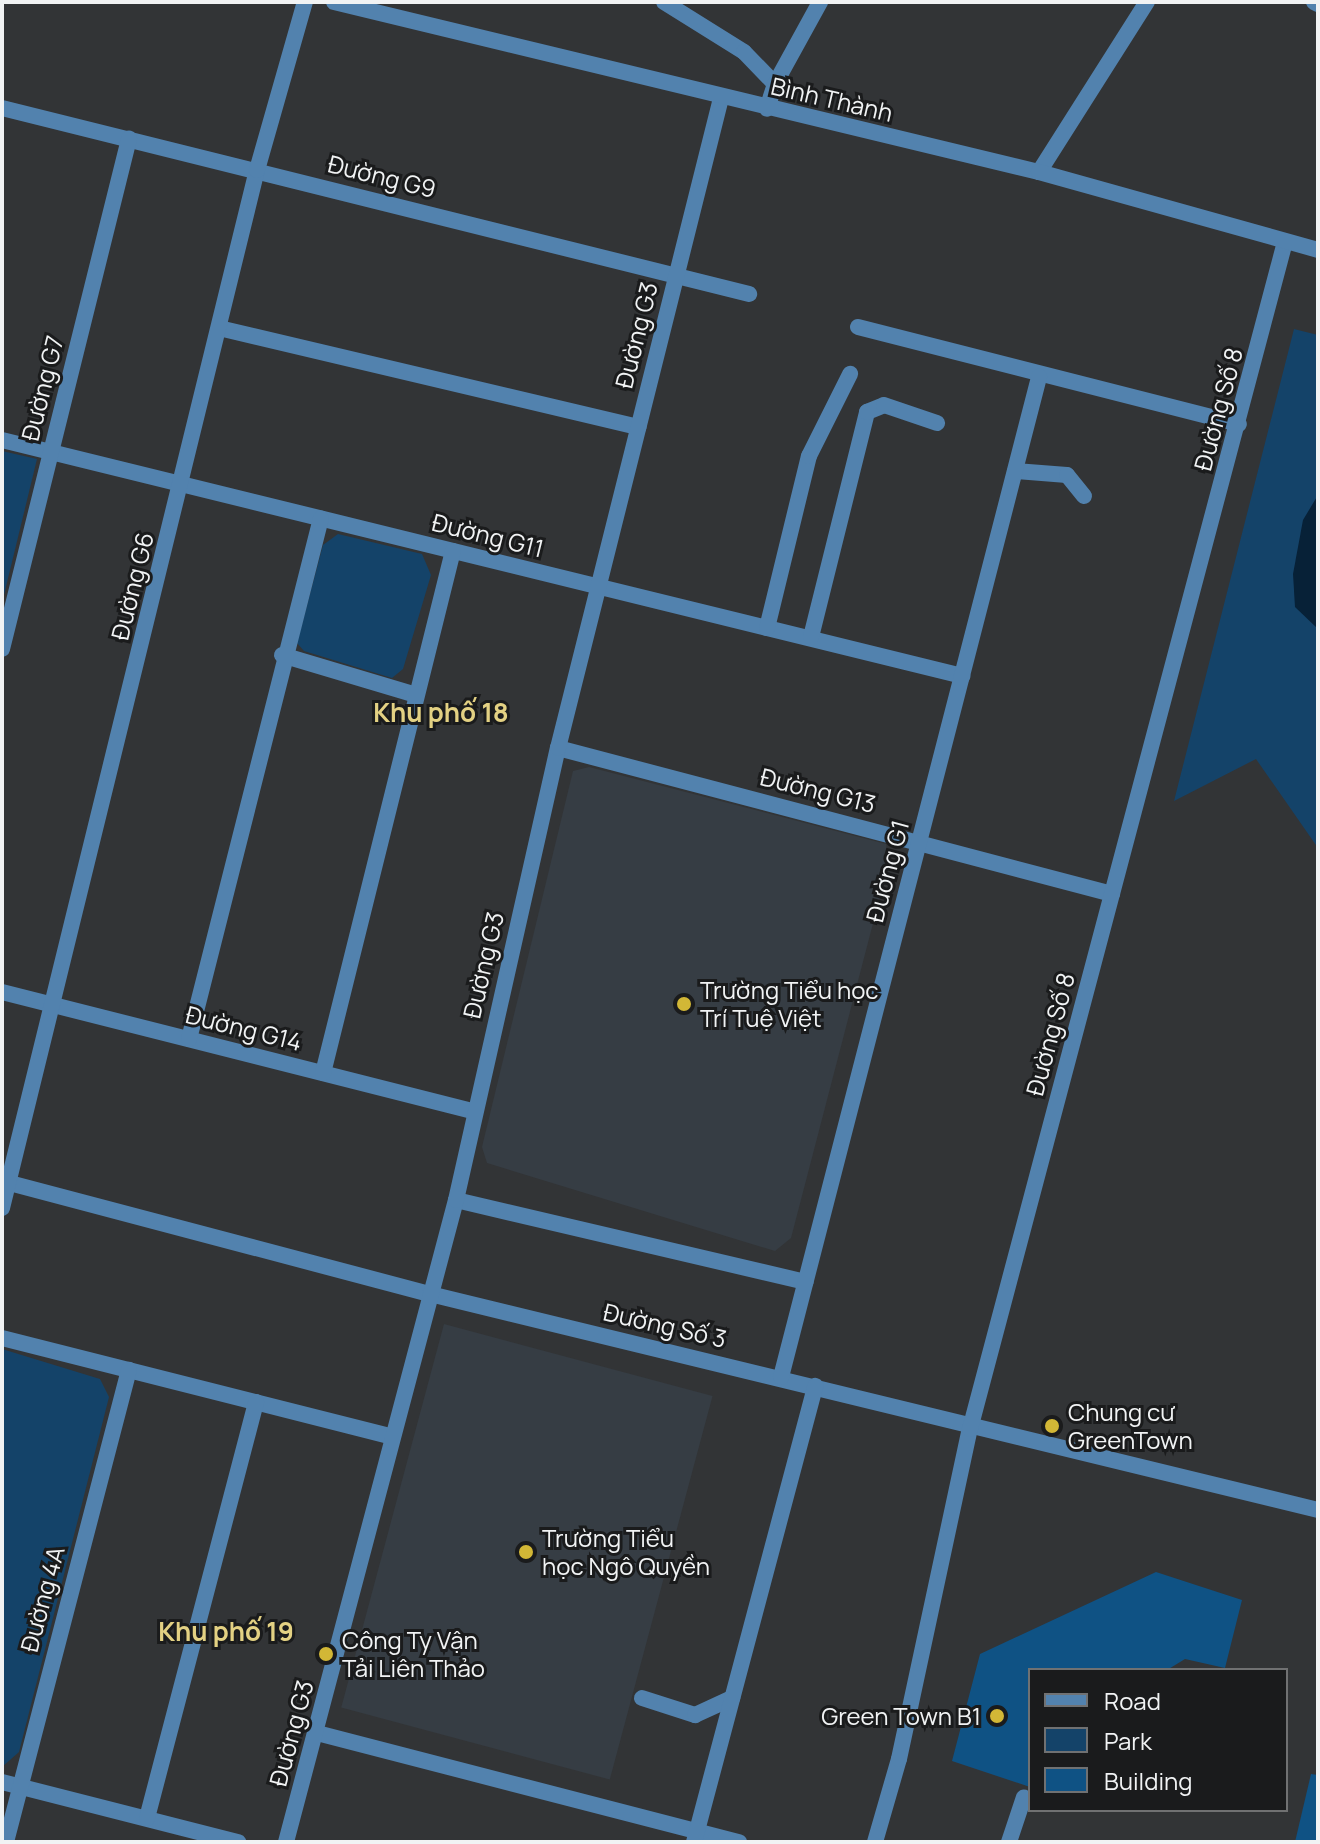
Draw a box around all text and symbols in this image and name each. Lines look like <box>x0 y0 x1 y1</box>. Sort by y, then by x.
street label: Bình Thành <box>768 71 896 127</box>
street label: Đường G9 <box>325 149 439 203</box>
street label: Đường G3 <box>609 279 663 391</box>
street label: Đường G7 <box>15 333 69 443</box>
street label: Đường Số 8 <box>1188 345 1248 473</box>
street label: Đường G11 <box>429 507 547 563</box>
street label: Đường G6 <box>105 529 159 643</box>
district label: Khu phố 18 <box>373 697 509 729</box>
street label: Đường G13 <box>757 762 879 818</box>
street label: Đường G1 <box>860 817 914 925</box>
street label: Đường G3 <box>457 909 509 1021</box>
street label: Đường Số 8 <box>1020 970 1080 1098</box>
place label: Trường Tiểu học Trí Tuệ Việt <box>700 976 879 1032</box>
marker: Trường Tiểu học Trí Tuệ Việt <box>675 995 693 1013</box>
street label: Đường G14 <box>183 1000 305 1056</box>
street label: Đường Số 3 <box>601 1297 729 1353</box>
place label: Chung cư GreenTown <box>1068 1398 1193 1454</box>
marker: Chung cư GreenTown <box>1043 1417 1061 1435</box>
place label: Trường Tiểu học Ngô Quyền <box>542 1524 710 1580</box>
street label: Đường 4A <box>14 1543 70 1655</box>
marker: Trường Tiểu học Ngô Quyền <box>517 1543 535 1561</box>
district label: Khu phố 19 <box>158 1616 294 1648</box>
place label: Công Ty Vận Tải Liên Thảo <box>342 1626 485 1682</box>
marker: Công Ty Vận Tải Liên Thảo <box>317 1645 335 1663</box>
legend <box>1028 1668 1288 1812</box>
street label: Đường G3 <box>263 1677 319 1789</box>
text: Road <box>1104 1684 1161 1717</box>
place label: Green Town B1 <box>821 1702 981 1730</box>
marker: Green Town B1 <box>988 1707 1006 1725</box>
text: Park <box>1104 1724 1152 1757</box>
text: Building <box>1104 1764 1192 1797</box>

